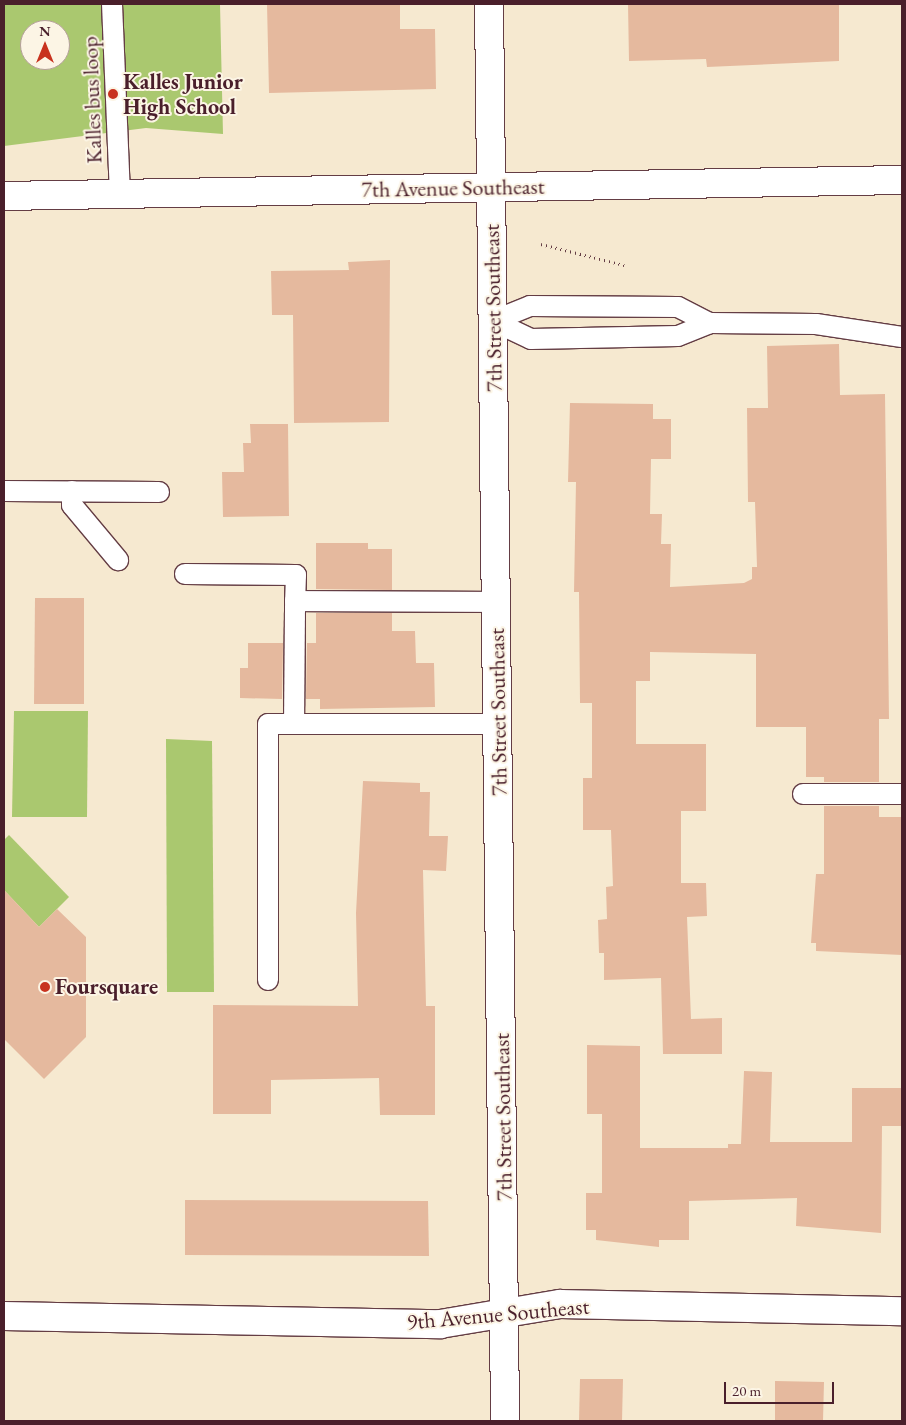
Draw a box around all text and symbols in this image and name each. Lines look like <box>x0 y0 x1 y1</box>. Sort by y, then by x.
north arrow <box>20 20 70 70</box>
text: N <box>39 22 51 40</box>
street label: Kalles bus loop <box>77 36 107 164</box>
place label: Kalles Junior High School <box>123 68 243 120</box>
marker: Kalles Junior High School <box>107 88 119 100</box>
street label: 7th Avenue Southeast <box>361 173 545 203</box>
street label: 7th Street Southeast <box>478 224 508 392</box>
street label: 7th Street Southeast <box>483 628 513 796</box>
place label: Foursquare <box>55 974 158 1000</box>
marker: Foursquare <box>39 981 51 993</box>
street label: 7th Street Southeast <box>488 1033 518 1201</box>
street label: 9th Avenue Southeast <box>406 1293 590 1335</box>
scale bar <box>726 1372 836 1404</box>
text: 20 m <box>732 1381 761 1400</box>

